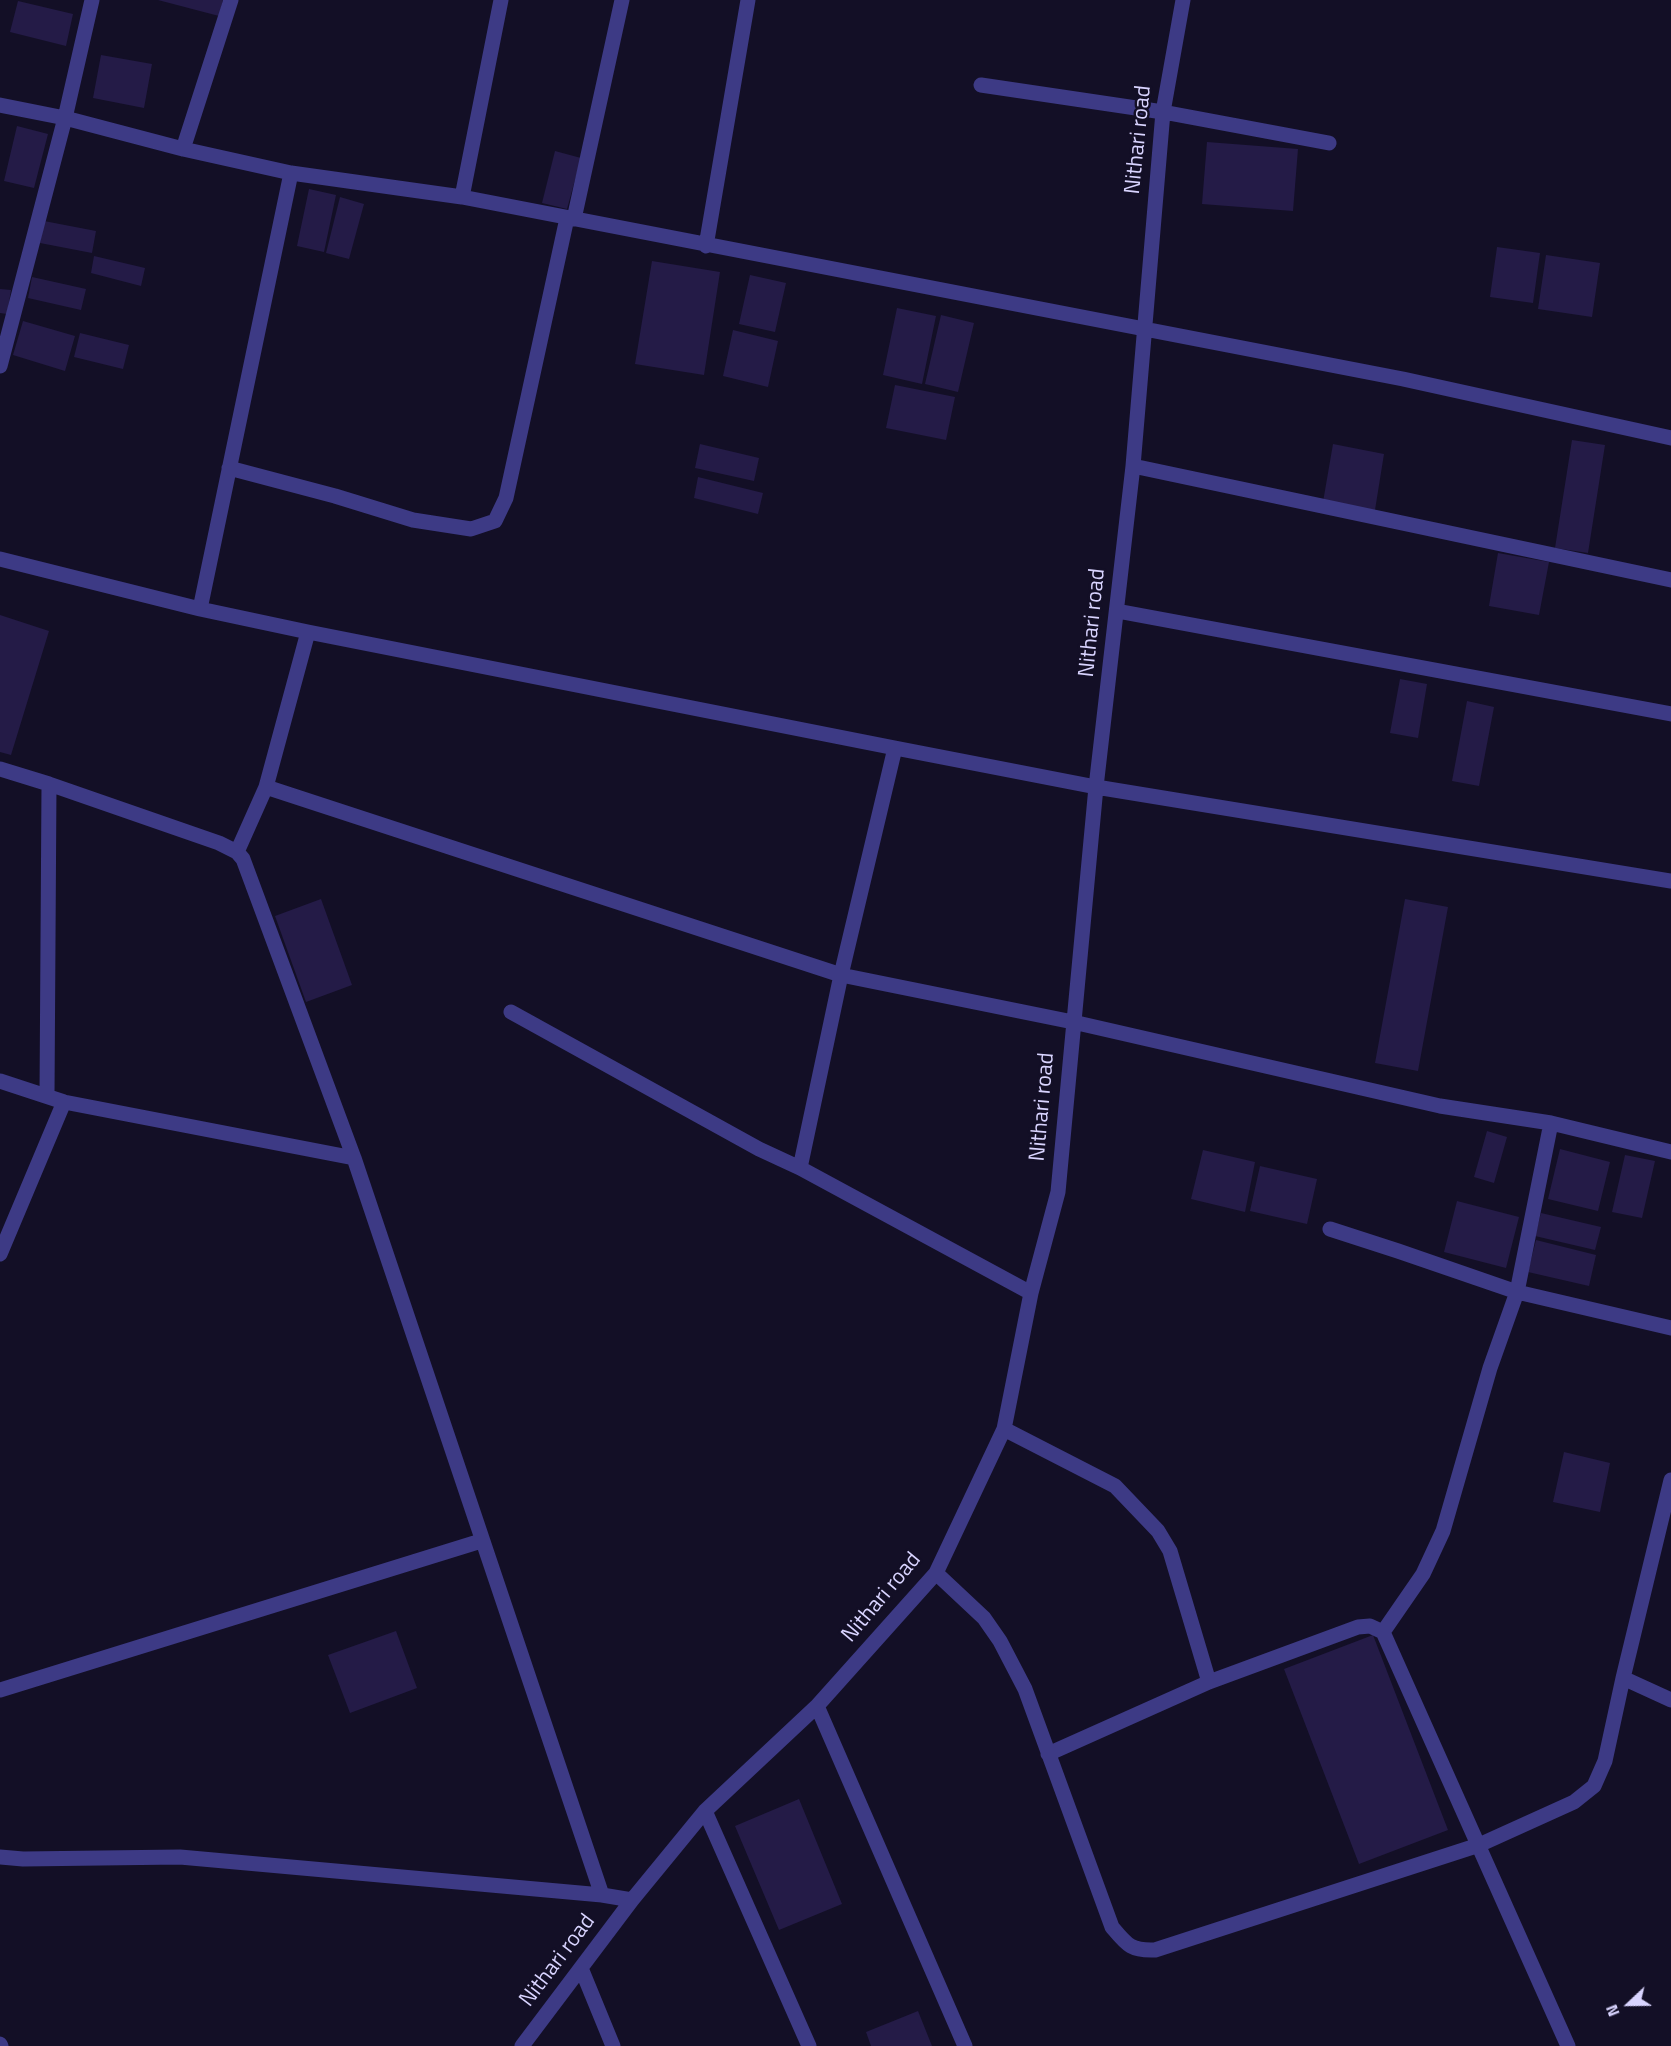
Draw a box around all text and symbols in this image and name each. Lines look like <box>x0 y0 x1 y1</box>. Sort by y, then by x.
street label: Nithari road <box>1120 84 1158 196</box>
street label: Nithari road <box>1074 567 1112 679</box>
street label: Nithari road <box>1025 1051 1061 1163</box>
street label: Nithari road <box>837 1548 927 1648</box>
street label: Nithari road <box>515 1909 601 2013</box>
north arrow <box>1599 1974 1659 2034</box>
text: N <box>1599 2001 1626 2020</box>

